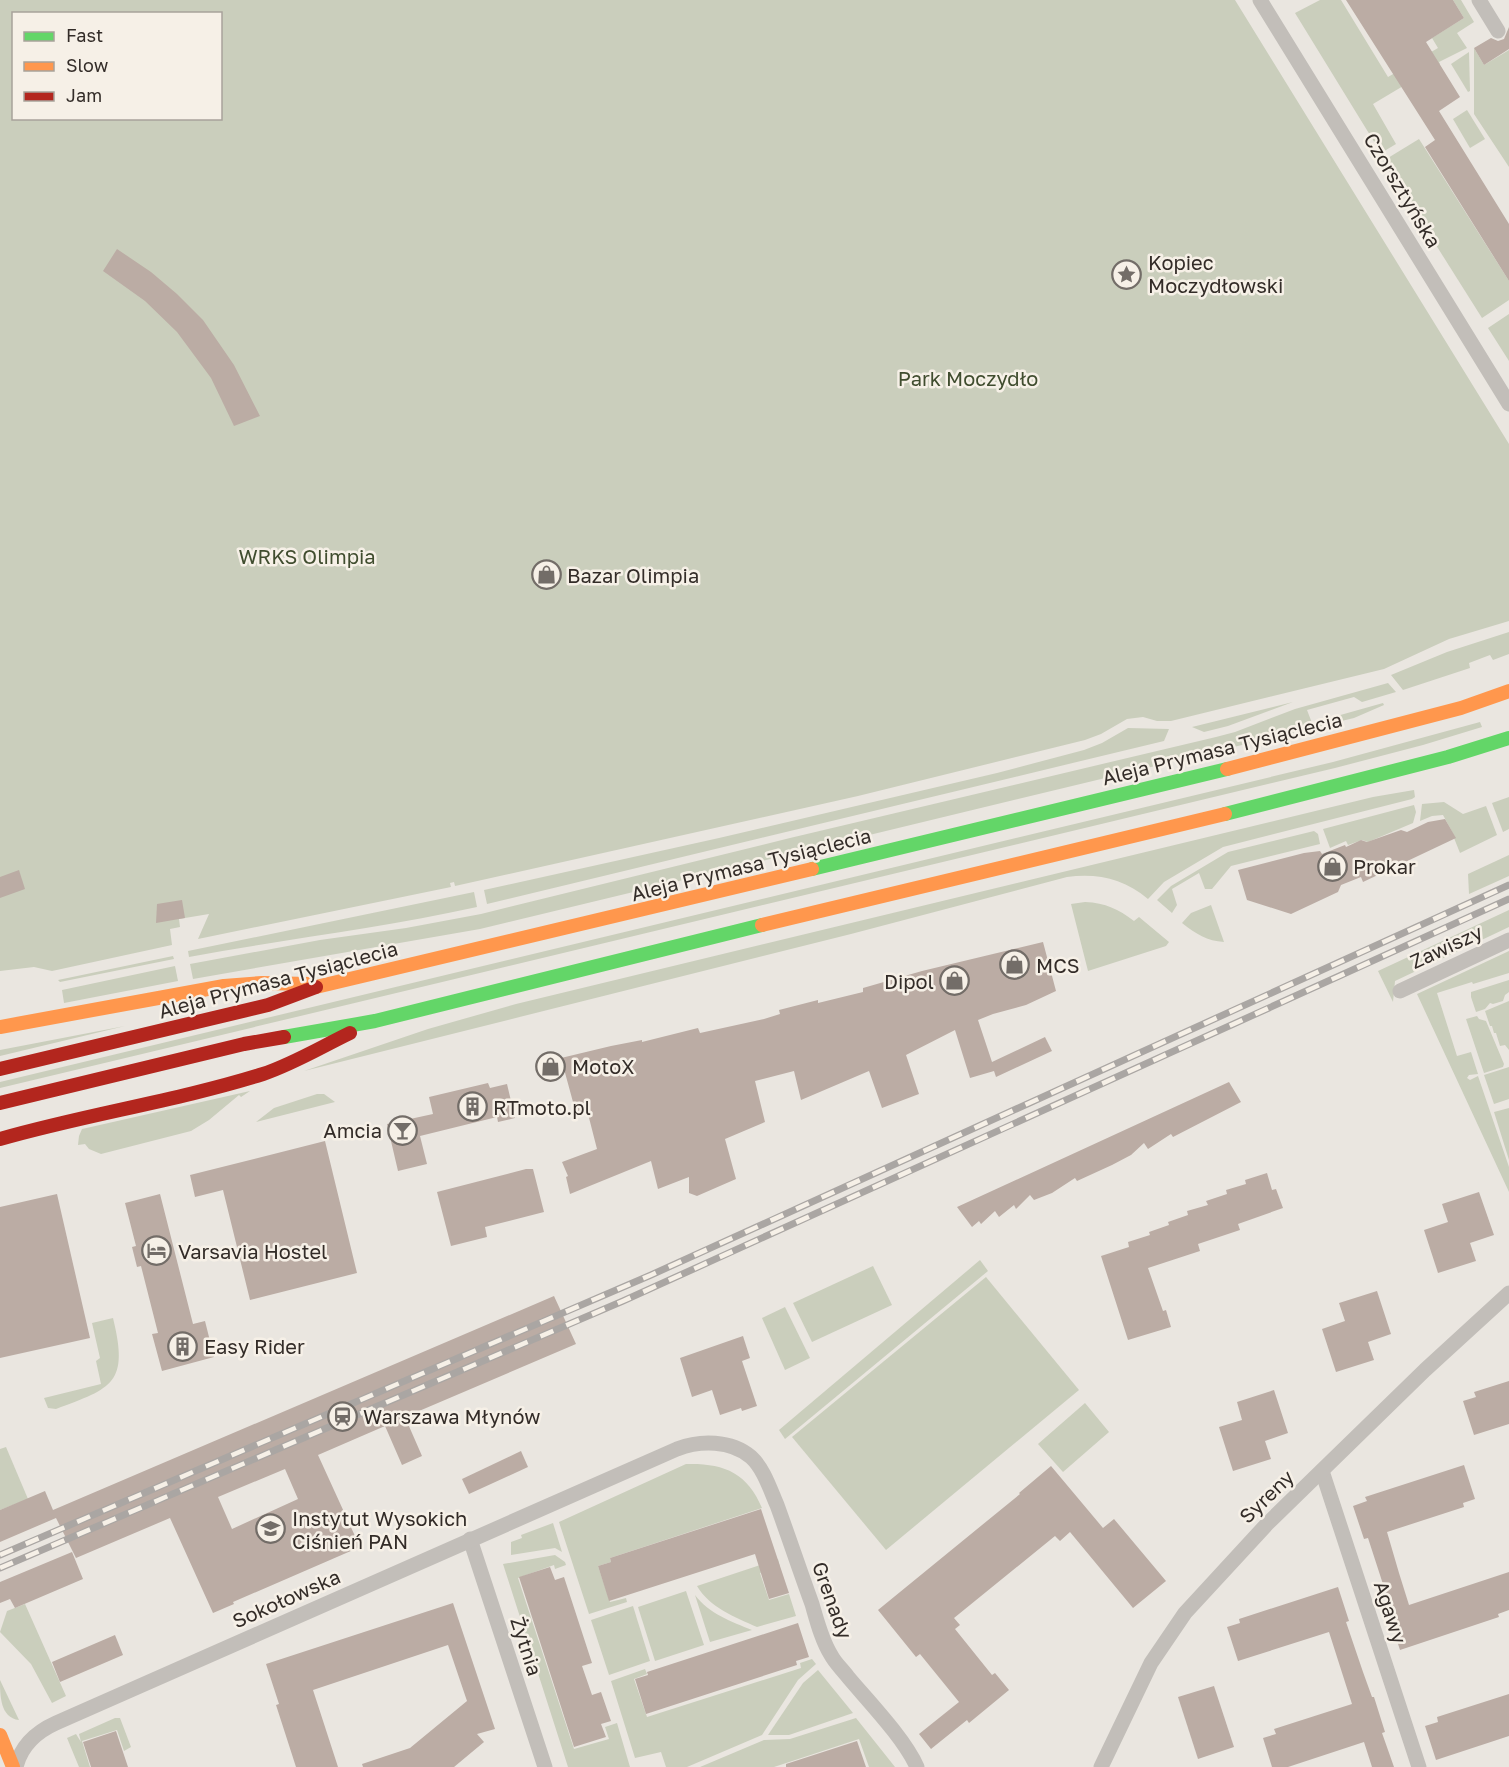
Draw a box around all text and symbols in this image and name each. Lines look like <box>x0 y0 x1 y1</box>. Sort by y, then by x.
legend <box>12 12 222 120</box>
text: Fast <box>66 24 103 46</box>
text: Slow <box>66 54 109 76</box>
text: Jam <box>66 84 102 106</box>
street label: Czorsztyńska <box>1359 128 1447 252</box>
place label: Kopiec Moczydłowski <box>1148 250 1283 297</box>
place icon: Kopiec Moczydłowski <box>1111 258 1143 290</box>
park label: Park Moczydło <box>898 366 1038 390</box>
park label: WRKS Olimpia <box>238 544 376 568</box>
shop icon: Bazar Olimpia <box>530 559 562 591</box>
place label: Bazar Olimpia <box>567 563 699 587</box>
street label: Aleja Prymasa Tysiąclecia <box>1099 707 1345 789</box>
street label: Aleja Prymasa Tysiąclecia <box>628 823 874 905</box>
shop icon: Prokar <box>1316 850 1348 882</box>
place label: Prokar <box>1353 854 1416 878</box>
street label: Zawiszy <box>1406 919 1486 973</box>
street label: Aleja Prymasa Tysiąclecia <box>156 935 400 1023</box>
shop icon: MCS <box>999 949 1031 981</box>
place label: MCS <box>1036 953 1080 977</box>
shop icon: Dipol <box>939 965 971 997</box>
place label: Dipol <box>884 969 934 993</box>
shop icon: MotoX <box>535 1050 567 1082</box>
place label: MotoX <box>572 1054 634 1078</box>
building icon: RTmoto.pl <box>456 1091 488 1123</box>
place label: RTmoto.pl <box>493 1095 591 1119</box>
bar icon: Amcia <box>387 1114 419 1146</box>
place label: Amcia <box>323 1118 382 1142</box>
hotel icon: Varsavia Hostel <box>141 1235 173 1267</box>
place label: Varsavia Hostel <box>178 1239 327 1263</box>
building icon: Easy Rider <box>167 1330 199 1362</box>
place label: Easy Rider <box>204 1334 305 1358</box>
station icon: Warszawa Młynów <box>326 1400 358 1432</box>
place label: Warszawa Młynów <box>363 1404 540 1428</box>
street label: Syreny <box>1234 1464 1298 1528</box>
place label: Instytut Wysokich Ciśnień PAN <box>292 1506 467 1553</box>
school or university icon: Instytut Wysokich Ciśnień PAN <box>255 1513 287 1545</box>
street label: Grenady <box>808 1558 858 1642</box>
street label: Sokołowska <box>228 1564 344 1632</box>
street label: Agawy <box>1370 1578 1412 1646</box>
street label: Żytnia <box>506 1614 548 1678</box>

